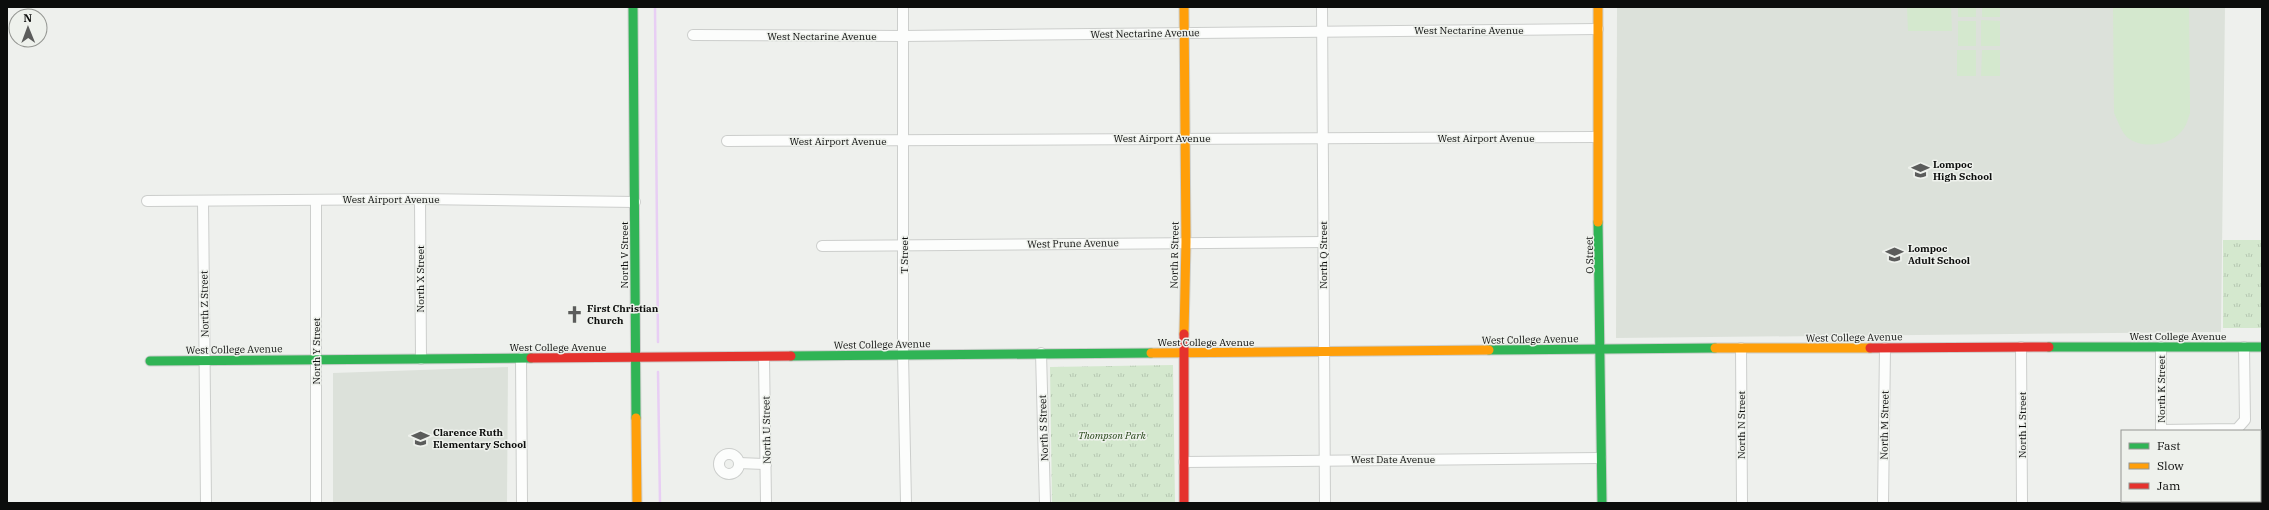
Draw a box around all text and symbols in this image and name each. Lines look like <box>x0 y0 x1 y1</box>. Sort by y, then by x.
north arrow <box>8 8 48 48</box>
text: N <box>23 11 33 25</box>
street label: West Nectarine Avenue <box>1414 24 1524 37</box>
street label: West Nectarine Avenue <box>1090 26 1200 41</box>
street label: West Nectarine Avenue <box>767 30 877 43</box>
street label: West Airport Avenue <box>1113 132 1211 145</box>
street label: West Airport Avenue <box>1437 132 1535 145</box>
street label: West Airport Avenue <box>789 135 887 148</box>
place label: Lompoc High School <box>1933 158 1992 183</box>
school or university icon: Lompoc High School <box>1910 160 1930 180</box>
street label: West Airport Avenue <box>342 193 440 206</box>
street label: North V Street <box>618 221 631 289</box>
street label: North R Street <box>1167 221 1182 289</box>
street label: North Q Street <box>1317 221 1330 289</box>
street label: T Street <box>898 236 911 273</box>
street label: West Prune Avenue <box>1027 236 1119 251</box>
street label: O Street <box>1583 236 1596 274</box>
place label: Lompoc Adult School <box>1908 242 1970 267</box>
school or university icon: Lompoc Adult School <box>1885 244 1905 264</box>
street label: North X Street <box>414 245 427 313</box>
street label: North Z Street <box>197 270 212 337</box>
place label: First Christian Church <box>587 302 659 327</box>
church icon: First Christian Church <box>564 304 584 324</box>
street label: North Y Street <box>310 317 323 384</box>
street label: West College Avenue <box>1805 330 1903 345</box>
street label: West College Avenue <box>2130 330 2226 343</box>
street label: West College Avenue <box>1481 332 1579 347</box>
street label: West College Avenue <box>1158 336 1254 349</box>
street label: West College Avenue <box>833 337 931 352</box>
street label: West College Avenue <box>510 341 606 354</box>
street label: West College Avenue <box>185 342 283 357</box>
street label: North K Street <box>2155 355 2168 423</box>
street label: North N Street <box>1735 390 1748 459</box>
street label: North M Street <box>1877 390 1892 460</box>
street label: North L Street <box>2016 391 2029 458</box>
street label: North S Street <box>1036 394 1051 461</box>
street label: North U Street <box>759 396 774 464</box>
place label: Clarence Ruth Elementary School <box>433 426 526 451</box>
school or university icon: Clarence Ruth Elementary School <box>410 428 430 448</box>
park label: Thompson Park <box>1078 429 1147 442</box>
legend <box>2121 430 2261 502</box>
text: Fast <box>2157 438 2181 453</box>
street label: West Date Avenue <box>1351 453 1435 466</box>
text: Slow <box>2157 458 2184 473</box>
text: Jam <box>2157 478 2181 493</box>

